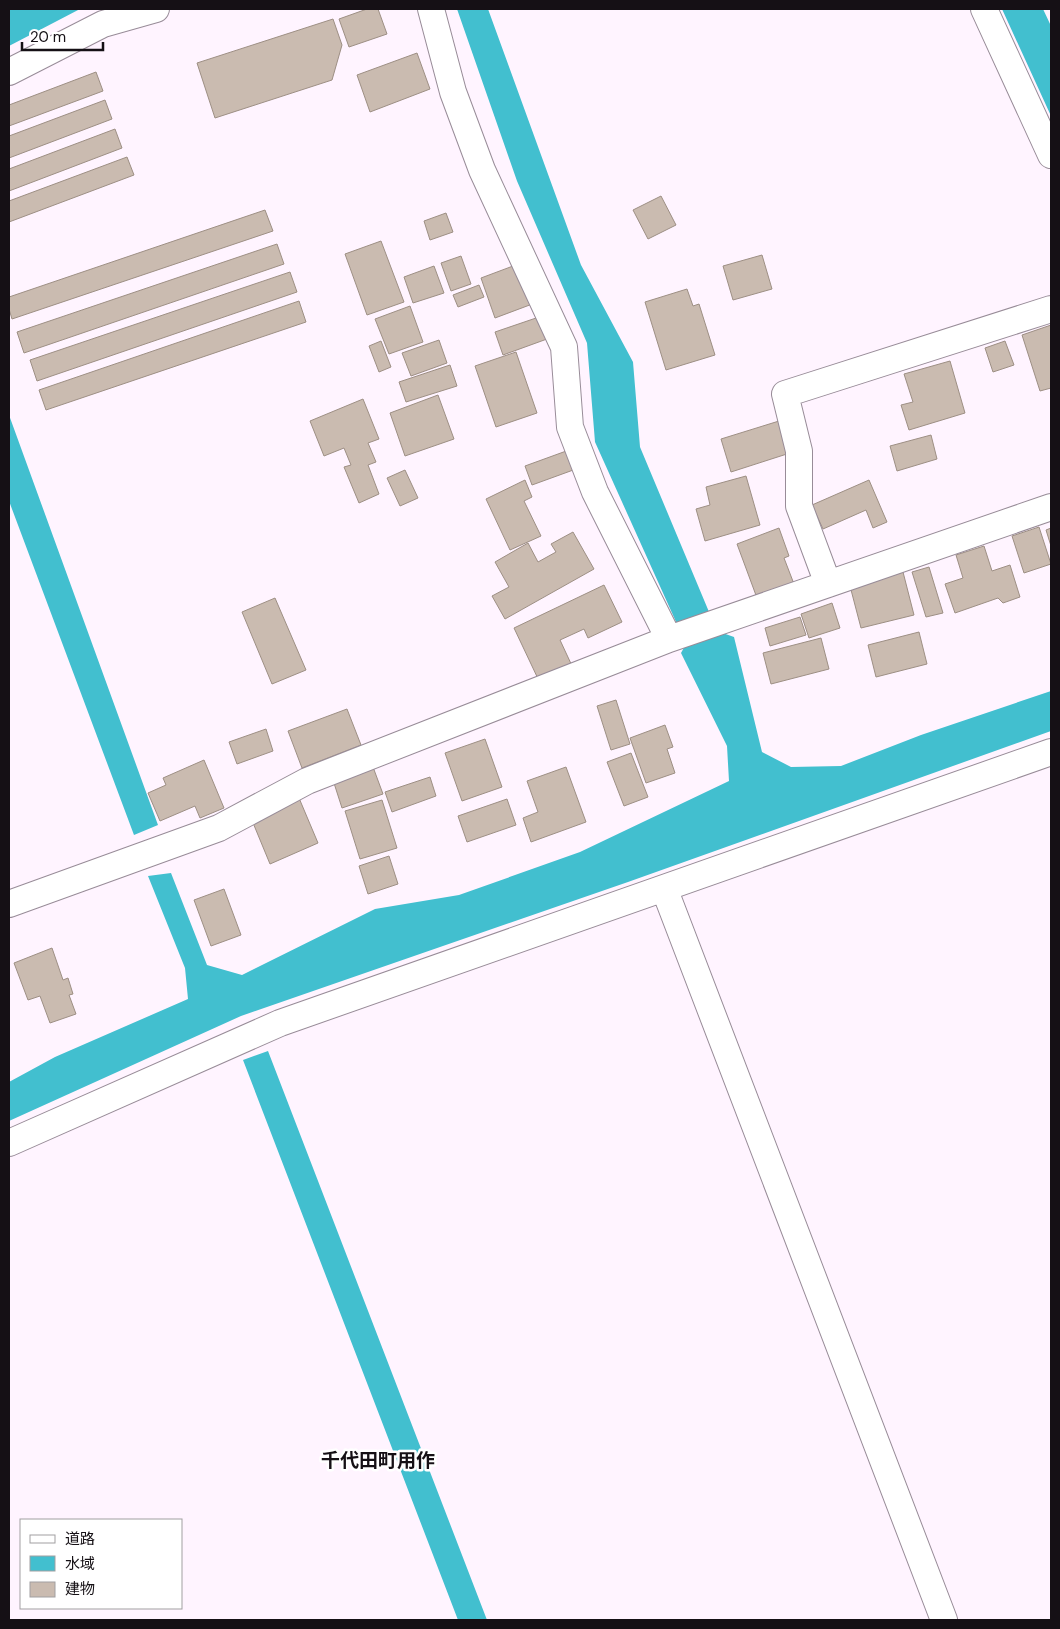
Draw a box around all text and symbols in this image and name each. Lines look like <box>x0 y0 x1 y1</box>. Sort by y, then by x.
scale bar <box>22 20 104 52</box>
text: 20 m <box>30 27 66 47</box>
district label: 千代田町用作 <box>321 1448 435 1473</box>
legend <box>20 1519 182 1609</box>
text: 道路 <box>65 1529 95 1549</box>
text: 水域 <box>65 1554 95 1574</box>
text: 建物 <box>65 1579 95 1599</box>

